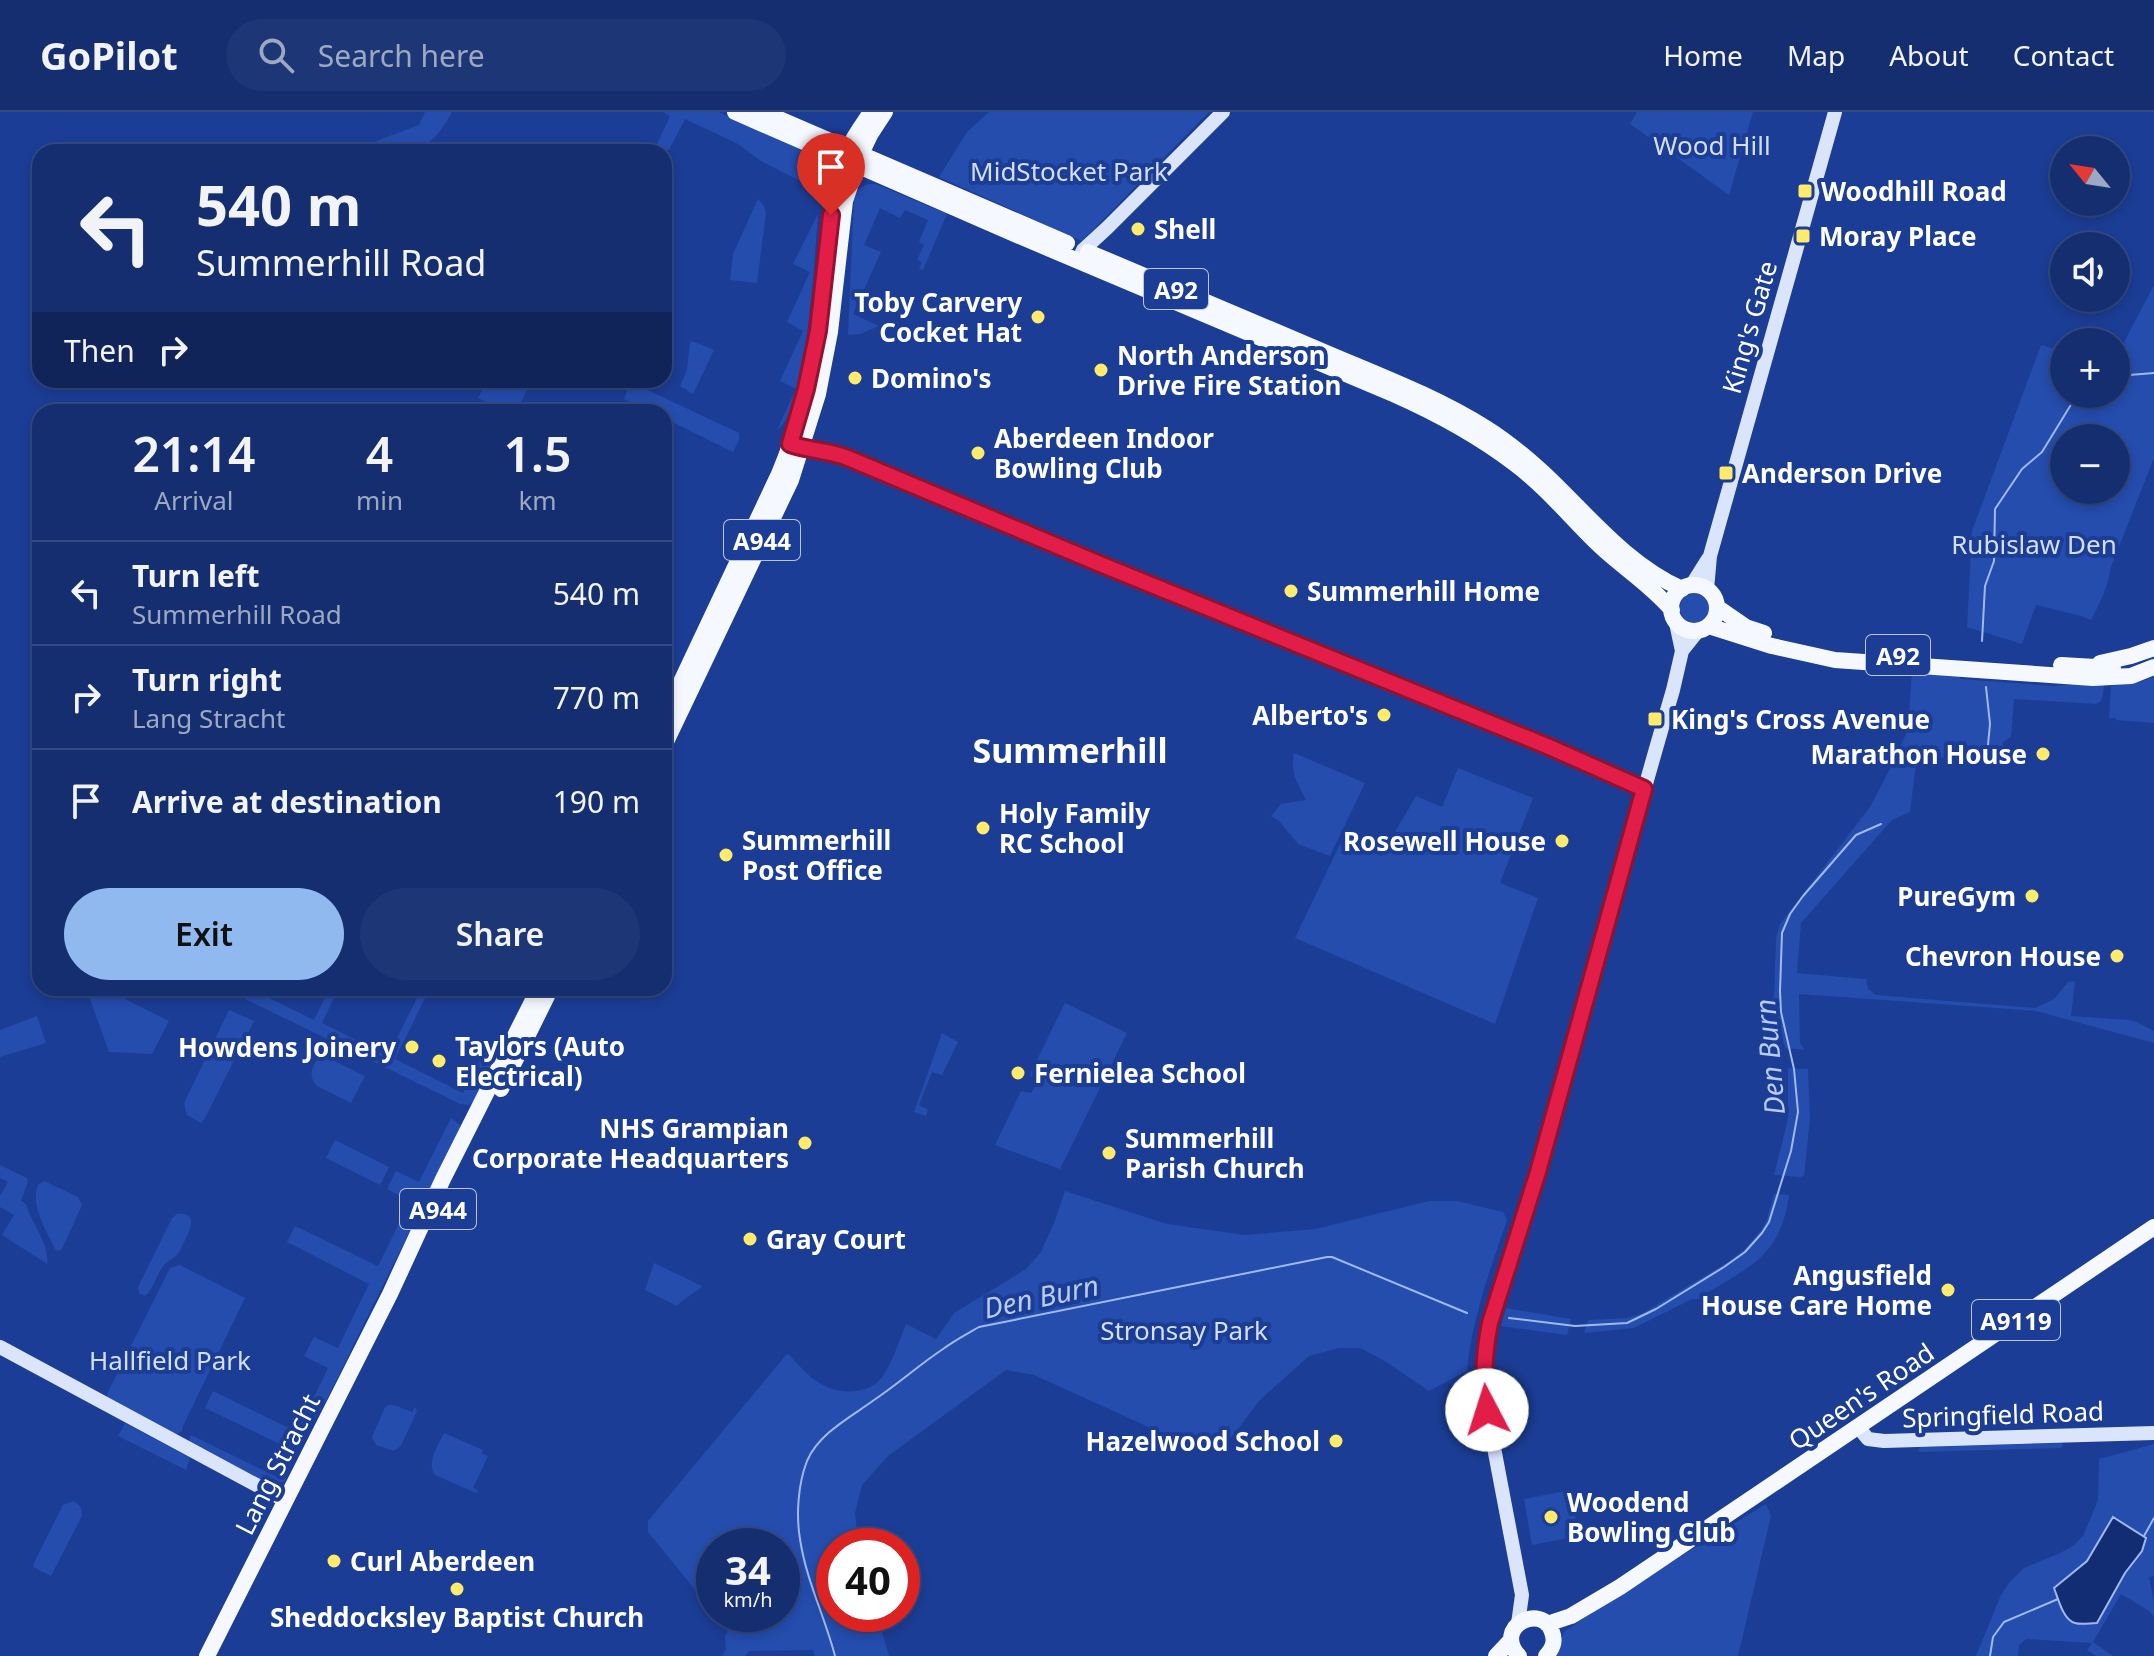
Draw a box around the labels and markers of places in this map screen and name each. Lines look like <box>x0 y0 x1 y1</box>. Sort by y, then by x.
pin <box>797 133 865 215</box>
place label: Woodhill Road <box>1821 173 2007 209</box>
marker: Woodhill Road <box>1796 182 1814 200</box>
place label: Shell <box>1154 211 1216 247</box>
place label: Moray Place <box>1819 218 1976 254</box>
marker: Shell <box>1129 220 1147 238</box>
marker: Moray Place <box>1794 227 1812 245</box>
place label: Toby Carvery Cocket Hat <box>854 284 1022 350</box>
marker: Toby Carvery Cocket Hat <box>1029 308 1047 326</box>
place label: North Anderson Drive Fire Station <box>1117 337 1341 403</box>
place label: Domino's <box>871 360 991 396</box>
marker: North Anderson Drive Fire Station <box>1092 361 1110 379</box>
marker: Domino's <box>846 369 864 387</box>
place label: Aberdeen Indoor Bowling Club <box>994 420 1214 486</box>
marker: Aberdeen Indoor Bowling Club <box>969 444 987 462</box>
place label: Anderson Drive <box>1742 455 1942 491</box>
marker: Anderson Drive <box>1717 464 1735 482</box>
place label: Summerhill Home <box>1307 573 1540 609</box>
marker: Summerhill Home <box>1282 582 1300 600</box>
place label: Alberto's <box>1252 697 1368 733</box>
place label: King's Cross Avenue <box>1671 701 1930 737</box>
marker: Alberto's <box>1375 706 1393 724</box>
marker: King's Cross Avenue <box>1646 710 1664 728</box>
place label: Marathon House <box>1811 736 2027 772</box>
marker: Marathon House <box>2034 745 2052 763</box>
place label: Holy Family RC School <box>999 795 1150 861</box>
marker: Holy Family RC School <box>974 819 992 837</box>
place label: Summerhill Post Office <box>742 822 891 888</box>
place label: Rosewell House <box>1343 823 1546 859</box>
marker: Rosewell House <box>1553 832 1571 850</box>
marker: Summerhill Post Office <box>717 846 735 864</box>
place label: PureGym <box>1897 878 2016 914</box>
marker: PureGym <box>2023 887 2041 905</box>
place label: Chevron House <box>1905 938 2101 974</box>
marker: Chevron House <box>2108 947 2126 965</box>
place label: Taylors (Auto Electrical) <box>455 1028 625 1094</box>
place label: Howdens Joinery <box>178 1029 396 1065</box>
marker: Howdens Joinery <box>403 1038 421 1056</box>
marker: Taylors (Auto Electrical) <box>430 1052 448 1070</box>
place label: Fernielea School <box>1034 1055 1246 1091</box>
marker: Fernielea School <box>1009 1064 1027 1082</box>
place label: NHS Grampian Corporate Headquarters <box>472 1110 789 1176</box>
place label: Summerhill Parish Church <box>1125 1120 1305 1186</box>
marker: NHS Grampian Corporate Headquarters <box>796 1134 814 1152</box>
marker: Summerhill Parish Church <box>1100 1144 1118 1162</box>
place label: Gray Court <box>766 1221 906 1257</box>
marker: Gray Court <box>741 1230 759 1248</box>
place label: Angusfield House Care Home <box>1701 1257 1932 1323</box>
marker: Angusfield House Care Home <box>1939 1281 1957 1299</box>
place label: Hazelwood School <box>1086 1423 1320 1459</box>
marker: Hazelwood School <box>1327 1432 1345 1450</box>
place label: Woodend Bowling Club <box>1567 1484 1736 1550</box>
marker: Woodend Bowling Club <box>1542 1508 1560 1526</box>
place label: Curl Aberdeen <box>350 1543 535 1579</box>
marker: Curl Aberdeen <box>325 1552 343 1570</box>
marker: Sheddocksley Baptist Church <box>448 1580 466 1598</box>
place label: Sheddocksley Baptist Church <box>270 1599 644 1635</box>

